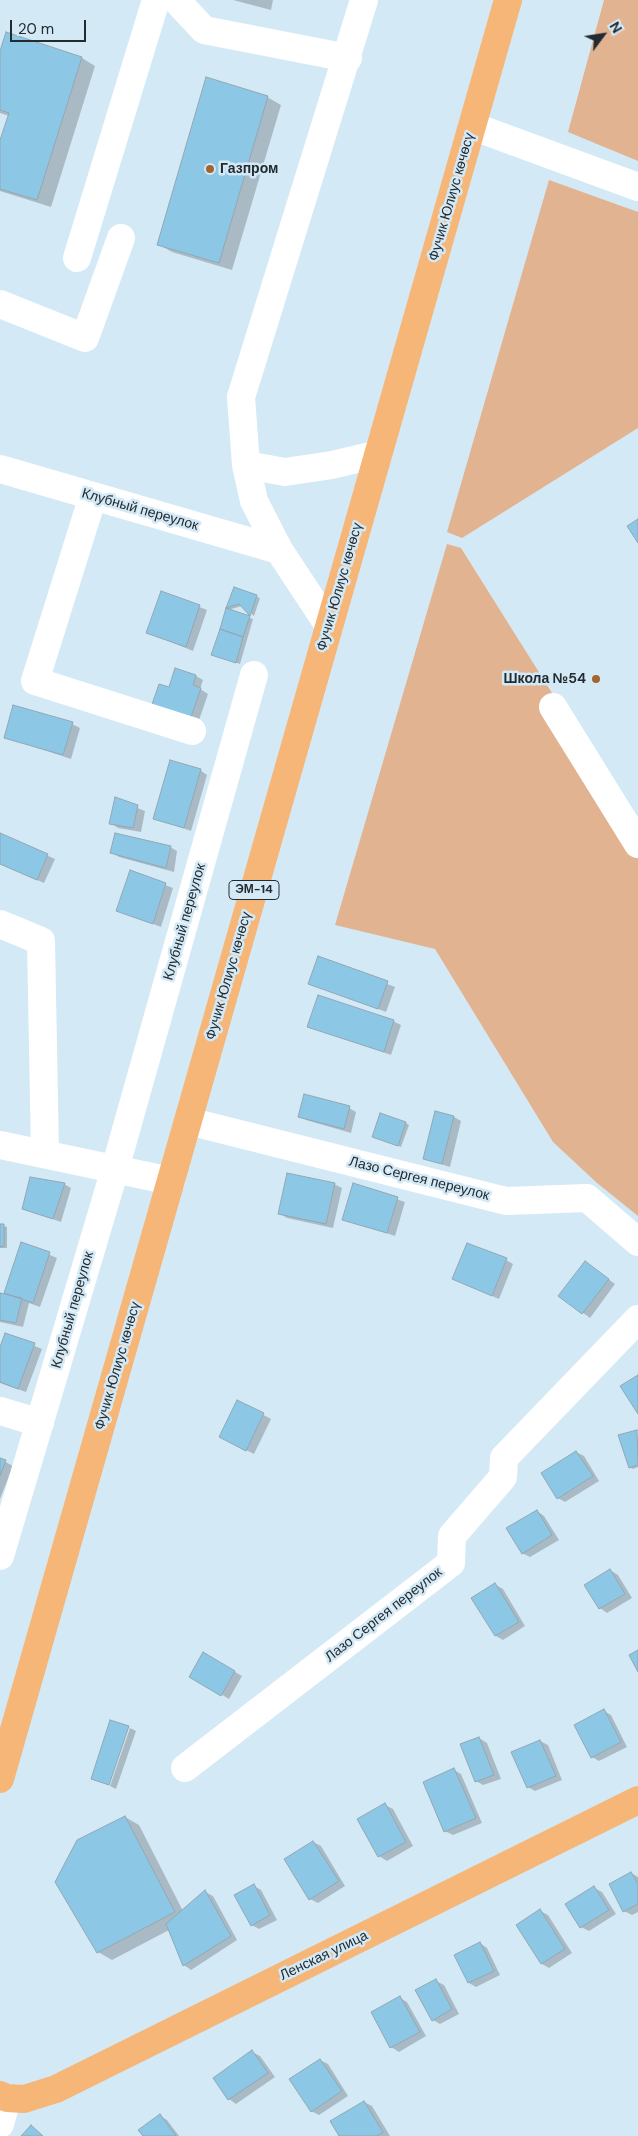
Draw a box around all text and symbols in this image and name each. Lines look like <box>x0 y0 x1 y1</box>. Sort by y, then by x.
scale bar <box>12 10 89 42</box>
north arrow <box>578 10 628 60</box>
text: N <box>606 18 626 36</box>
text: 20 m <box>18 19 54 39</box>
street label: Фучик Юлиус көчөсү <box>426 131 478 263</box>
place label: Газпром <box>220 161 278 177</box>
marker: Газпром <box>204 163 216 175</box>
street label: Клубный переулок <box>80 485 200 535</box>
street label: Фучик Юлиус көчөсү <box>314 521 366 653</box>
place label: Школа №54 <box>504 671 586 687</box>
marker: Школа №54 <box>590 673 602 685</box>
street label: Клубный переулок <box>160 862 210 982</box>
road number: ЭМ-14 <box>229 880 279 900</box>
street label: Фучик Юлиус көчөсү <box>203 910 255 1042</box>
street label: Лазо Сергея переулок <box>347 1153 491 1205</box>
street label: Клубный переулок <box>48 1250 98 1370</box>
street label: Фучик Юлиус көчөсү <box>92 1300 144 1432</box>
street label: Лазо Сергея переулок <box>322 1564 446 1666</box>
street label: Ленская улица <box>277 1927 371 1985</box>

